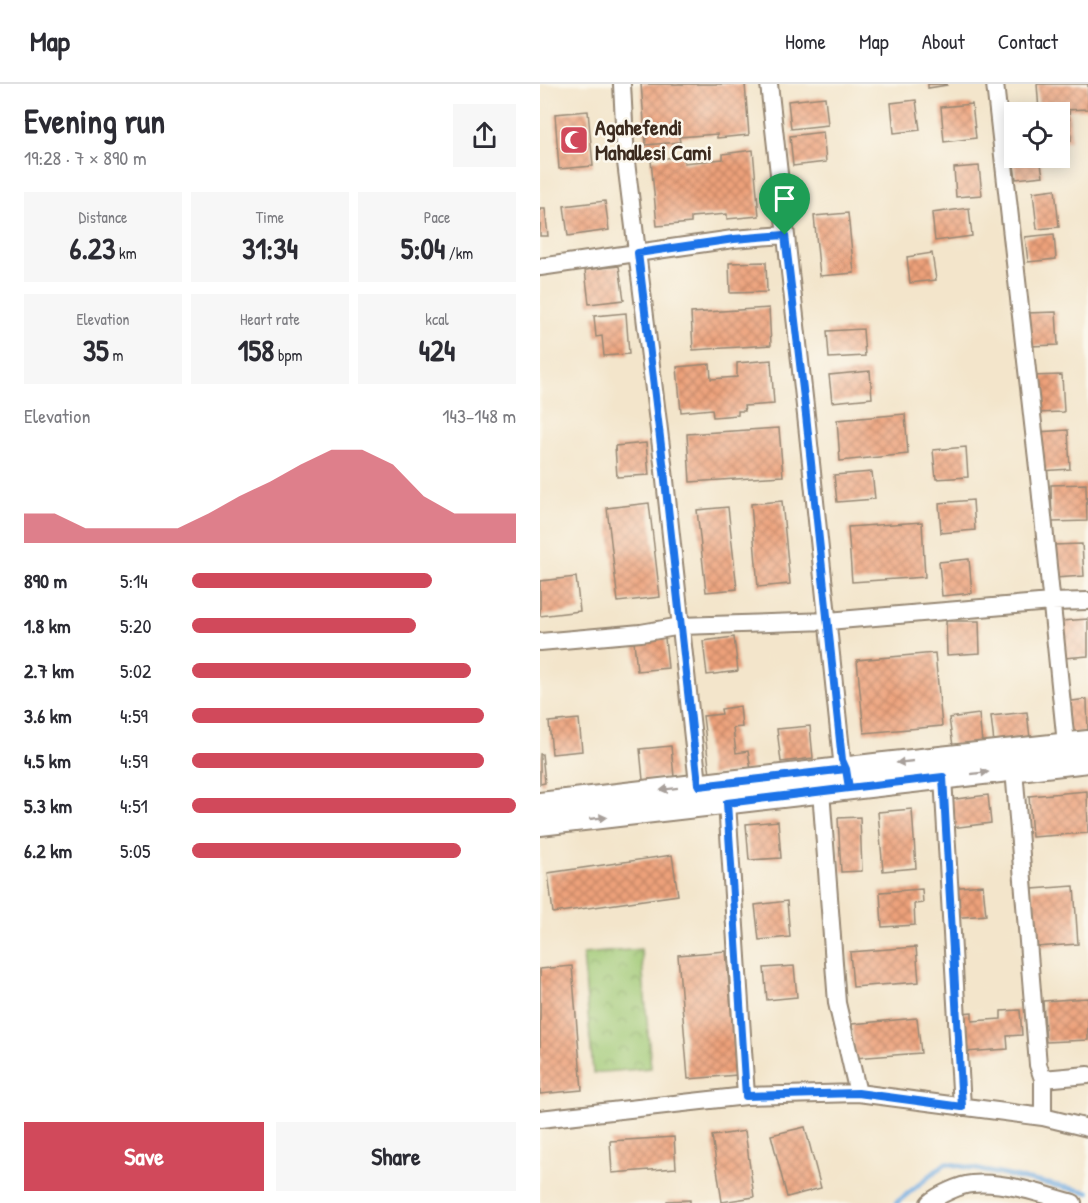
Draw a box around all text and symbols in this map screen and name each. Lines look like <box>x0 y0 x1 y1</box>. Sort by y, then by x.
text: Map <box>30 22 70 60</box>
text: Home <box>785 27 826 56</box>
text: Map <box>859 27 889 56</box>
text: About <box>922 27 965 56</box>
text: Contact <box>998 27 1058 56</box>
text: Evening run <box>24 99 165 143</box>
map controls <box>1004 102 1070 168</box>
button: locate <box>1004 102 1070 168</box>
button: share <box>453 104 516 167</box>
place label: Agahefendi Mahallesi Cami <box>595 112 712 167</box>
mosque icon: Agahefendi Mahallesi Cami <box>558 124 590 156</box>
text: 19:28 · 7 × 890 m <box>24 144 147 171</box>
pin <box>759 173 810 235</box>
icon: arrive <box>768 182 801 215</box>
text: Distance <box>79 206 127 228</box>
text: Time <box>256 206 284 228</box>
text: Pace <box>424 206 450 228</box>
text: 6.23 <box>69 228 115 268</box>
text: 31:34 <box>242 228 298 268</box>
text: 5:04 <box>401 228 445 268</box>
text: km <box>115 242 137 264</box>
text: /km <box>445 242 473 264</box>
text: Elevation <box>76 308 130 330</box>
text: Heart rate <box>240 308 300 330</box>
text: kcal <box>425 308 449 330</box>
text: 35 <box>83 330 109 370</box>
text: 158 <box>238 330 274 370</box>
text: 424 <box>419 330 455 370</box>
text: m <box>109 344 123 366</box>
text: bpm <box>274 344 302 366</box>
text: Elevation <box>24 402 90 429</box>
text: 143–148 m <box>442 402 516 429</box>
text: 890 m <box>24 567 67 594</box>
text: 5:14 <box>120 567 148 594</box>
text: 1.8 km <box>24 612 71 639</box>
text: 5:20 <box>120 612 151 639</box>
text: 2.7 km <box>24 657 74 684</box>
text: 5:02 <box>120 657 151 684</box>
text: 3.6 km <box>24 702 72 729</box>
text: 4:59 <box>120 702 148 729</box>
text: 4.5 km <box>24 747 71 774</box>
text: 4:59 <box>120 747 148 774</box>
one-way arrow <box>895 757 914 767</box>
one-way arrow <box>970 769 989 778</box>
one-way arrow <box>660 784 679 794</box>
text: 5.3 km <box>24 792 72 819</box>
text: 4:51 <box>120 792 148 819</box>
one-way arrow <box>589 813 608 822</box>
text: 6.2 km <box>24 837 72 864</box>
text: 5:05 <box>120 837 151 864</box>
button: Save <box>24 1122 264 1191</box>
button: Share <box>276 1122 516 1191</box>

